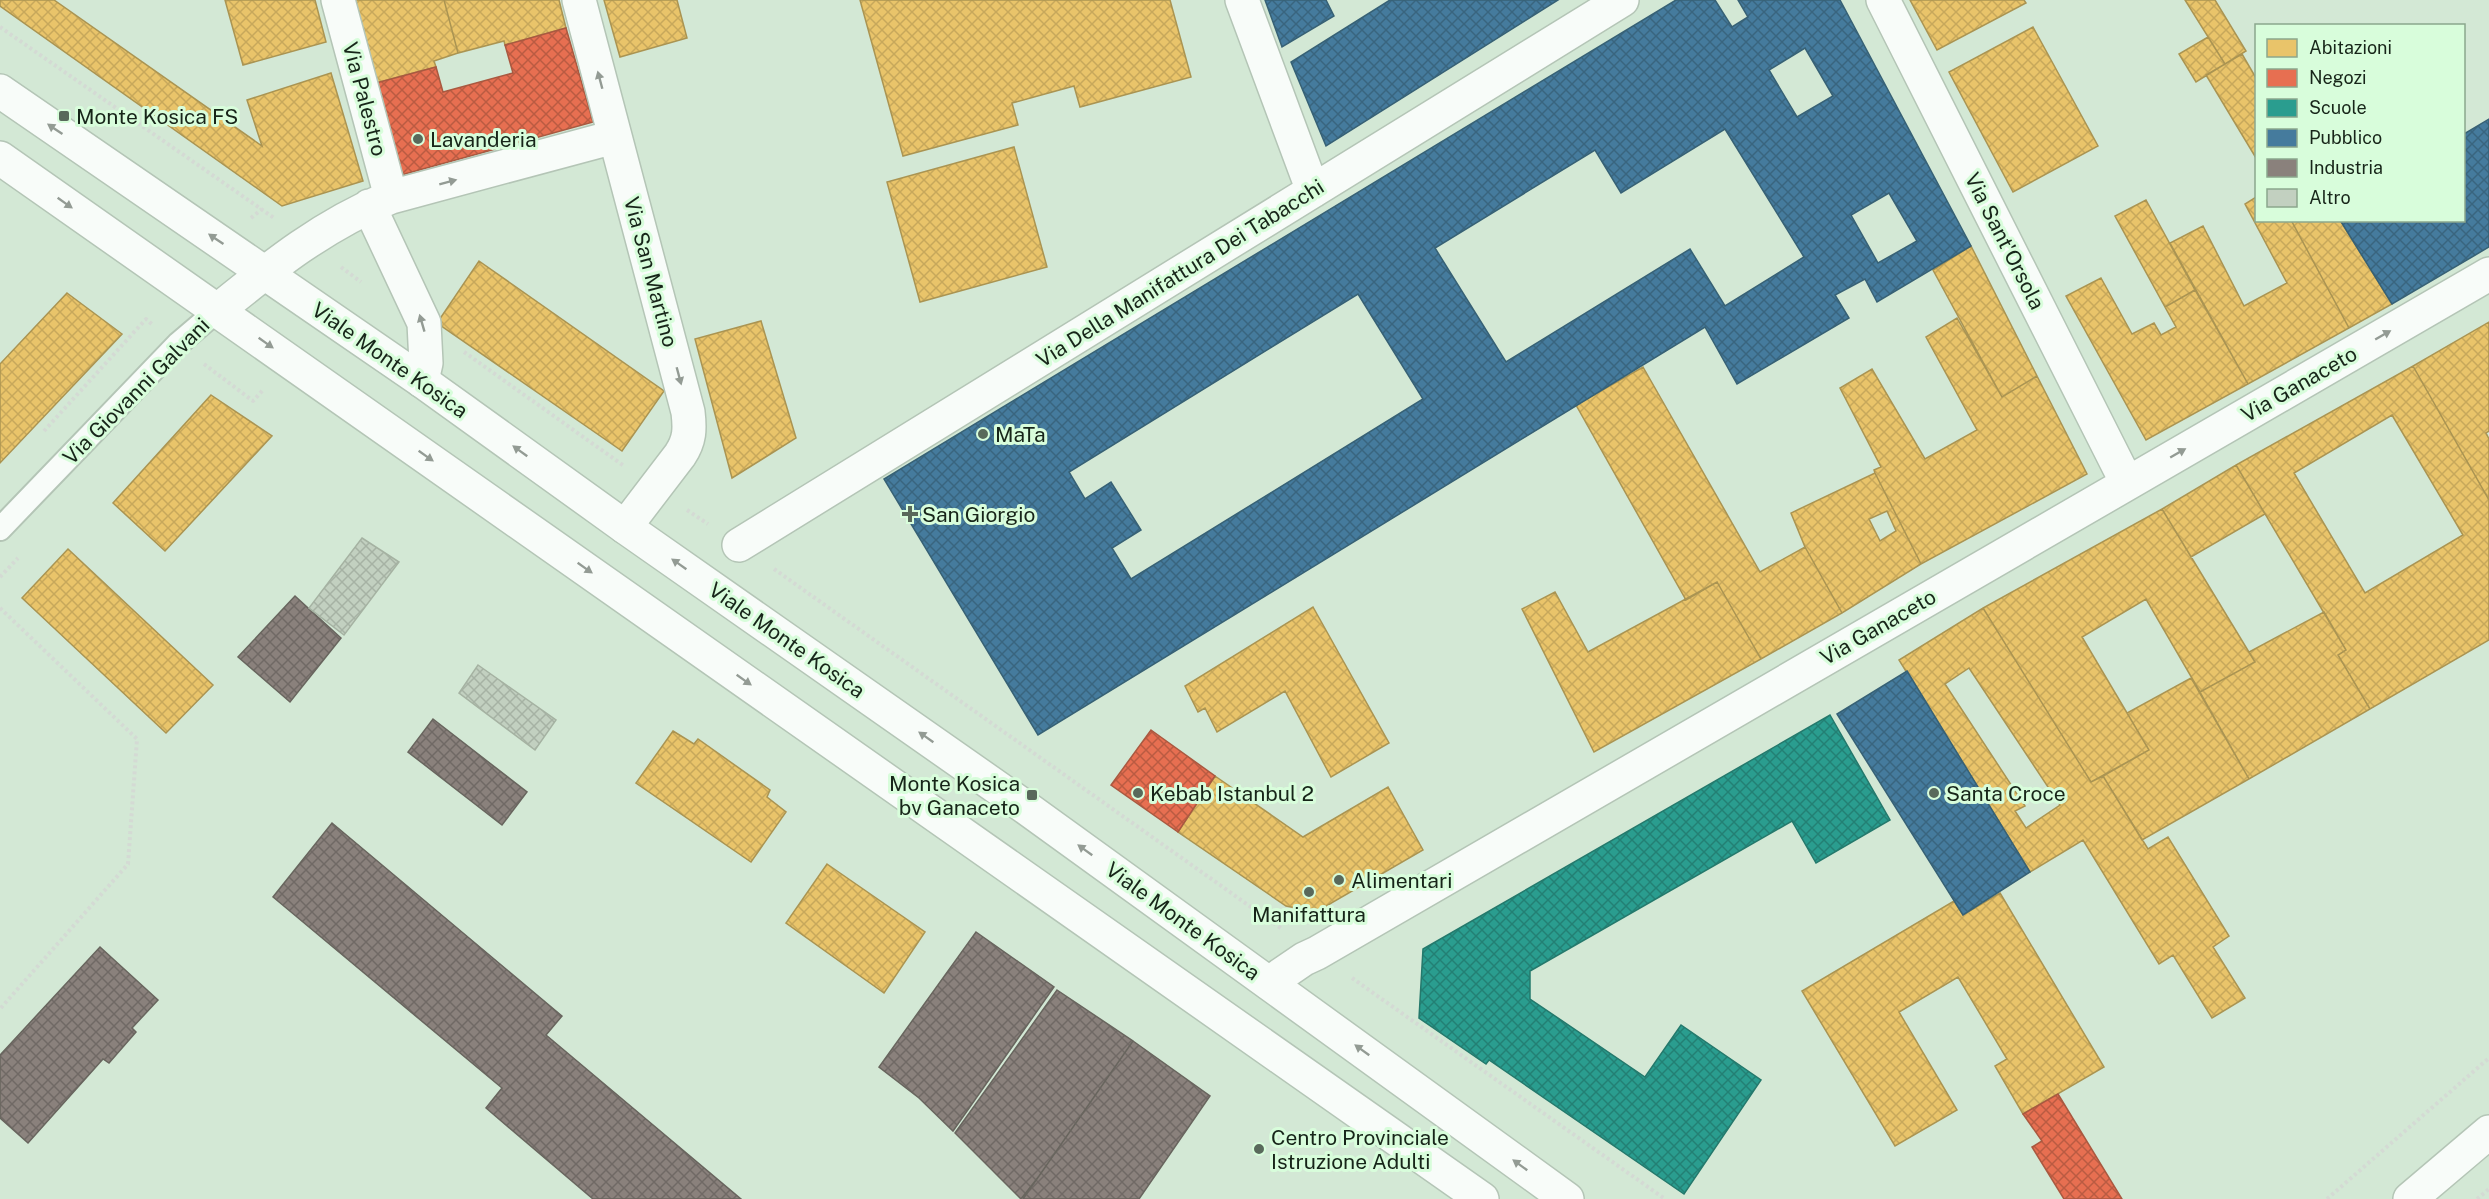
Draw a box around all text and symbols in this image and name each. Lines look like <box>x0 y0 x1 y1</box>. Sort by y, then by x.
legend <box>2255 24 2465 222</box>
text: Abitazioni <box>2309 37 2392 58</box>
street label: Via Palestro <box>338 39 392 159</box>
text: Negozi <box>2309 67 2367 88</box>
one-way arrow <box>594 71 604 90</box>
text: Scuole <box>2309 97 2367 118</box>
place label: Monte Kosica FS <box>76 104 238 129</box>
marker: Monte Kosica FS <box>57 109 71 123</box>
one-way arrow <box>48 123 64 135</box>
place label: Lavanderia <box>430 127 537 152</box>
text: Pubblico <box>2309 127 2382 148</box>
marker: Lavanderia <box>411 132 425 146</box>
text: Industria <box>2309 157 2383 178</box>
street label: Via Sant'Orsola <box>1960 168 2050 314</box>
street label: Via Della Manifattura Dei Tabacchi <box>1032 174 1328 372</box>
one-way arrow <box>439 177 457 186</box>
text: Altro <box>2309 187 2351 208</box>
street label: Via San Martino <box>619 194 683 350</box>
one-way arrow <box>57 197 73 209</box>
one-way arrow <box>208 234 224 245</box>
street label: Viale Monte Kosica <box>307 297 473 423</box>
street label: Via Giovanni Galvani <box>58 313 214 469</box>
one-way arrow <box>417 314 426 332</box>
one-way arrow <box>2375 330 2392 340</box>
one-way arrow <box>258 337 274 349</box>
street label: Via Ganaceto <box>2237 341 2361 427</box>
one-way arrow <box>675 367 684 385</box>
place label: MaTa <box>995 422 1046 447</box>
marker: MaTa <box>976 427 990 441</box>
one-way arrow <box>512 445 528 457</box>
one-way arrow <box>2170 448 2186 459</box>
one-way arrow <box>418 449 433 461</box>
place label: San Giorgio <box>922 502 1035 527</box>
marker: San Giorgio <box>903 507 917 521</box>
one-way arrow <box>671 558 687 570</box>
one-way arrow <box>576 562 592 574</box>
street label: Viale Monte Kosica <box>704 577 870 703</box>
street label: Via Ganaceto <box>1816 584 1940 670</box>
one-way arrow <box>736 674 752 686</box>
one-way arrow <box>918 731 934 743</box>
place label: Monte Kosica bv Ganaceto <box>889 771 1020 820</box>
place label: Kebab Istanbul 2 <box>1150 781 1314 806</box>
place label: Santa Croce <box>1946 781 2066 806</box>
marker: Kebab Istanbul 2 <box>1131 786 1145 800</box>
marker: Santa Croce <box>1927 786 1941 800</box>
marker: Monte Kosica bv Ganaceto <box>1025 788 1039 802</box>
one-way arrow <box>1077 844 1093 856</box>
street label: Viale Monte Kosica <box>1101 857 1265 985</box>
place label: Alimentari <box>1351 868 1452 893</box>
marker: Alimentari <box>1332 873 1346 887</box>
marker: Manifattura <box>1302 885 1316 899</box>
place label: Manifattura <box>1252 902 1366 927</box>
one-way arrow <box>1354 1045 1369 1057</box>
place label: Centro Provinciale Istruzione Adulti <box>1271 1125 1449 1174</box>
marker: Centro Provinciale Istruzione Adulti <box>1252 1142 1266 1156</box>
one-way arrow <box>1512 1159 1528 1171</box>

